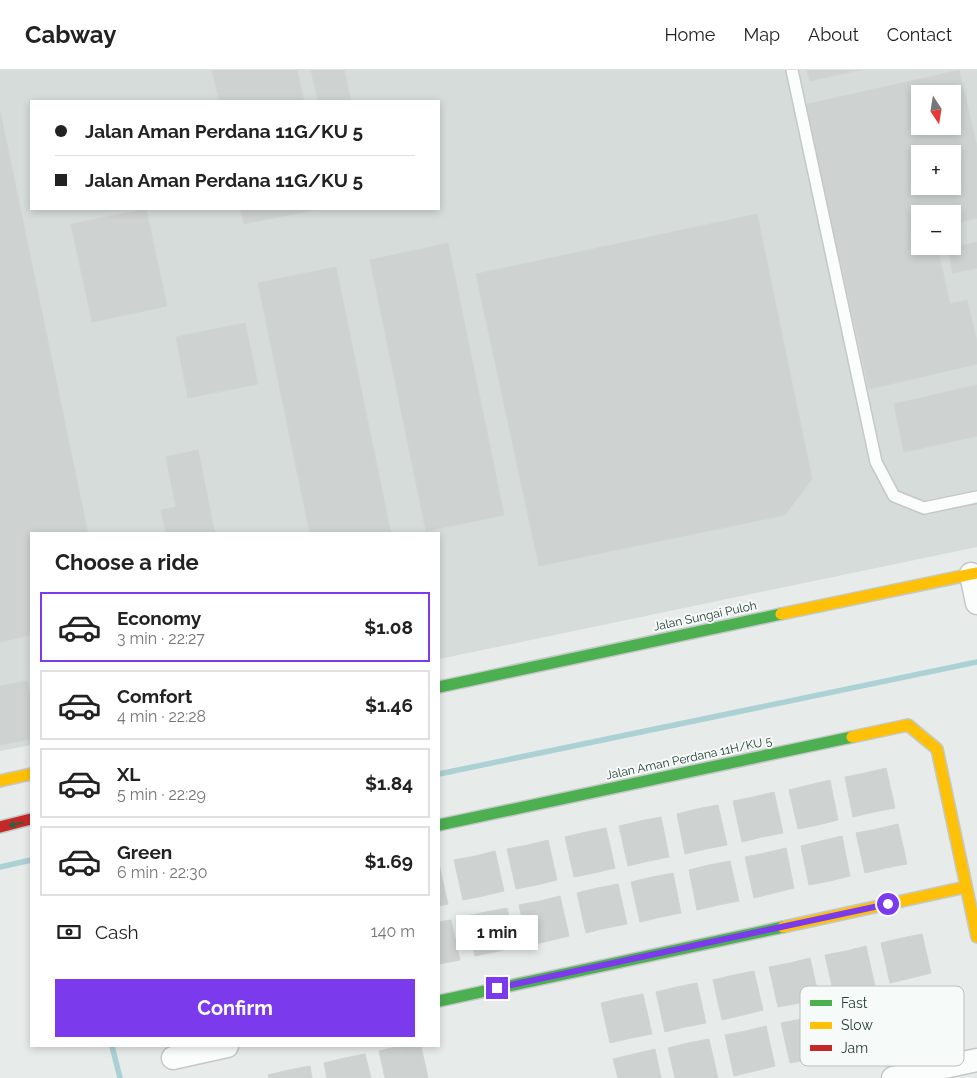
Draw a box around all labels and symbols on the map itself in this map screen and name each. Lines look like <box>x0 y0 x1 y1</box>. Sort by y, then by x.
north arrow <box>911 85 961 135</box>
street label: Jalan Sungai Puloh <box>652 598 758 634</box>
street label: Jalan Aman Perdana 11H/KU 5 <box>605 733 774 782</box>
one-way arrow <box>7 820 23 828</box>
route start <box>877 893 899 915</box>
callout: 1 min <box>456 916 538 950</box>
route end <box>486 977 508 999</box>
legend <box>800 986 964 1066</box>
text: Fast <box>841 995 868 1011</box>
text: Slow <box>841 1017 873 1033</box>
text: Jam <box>841 1040 868 1056</box>

